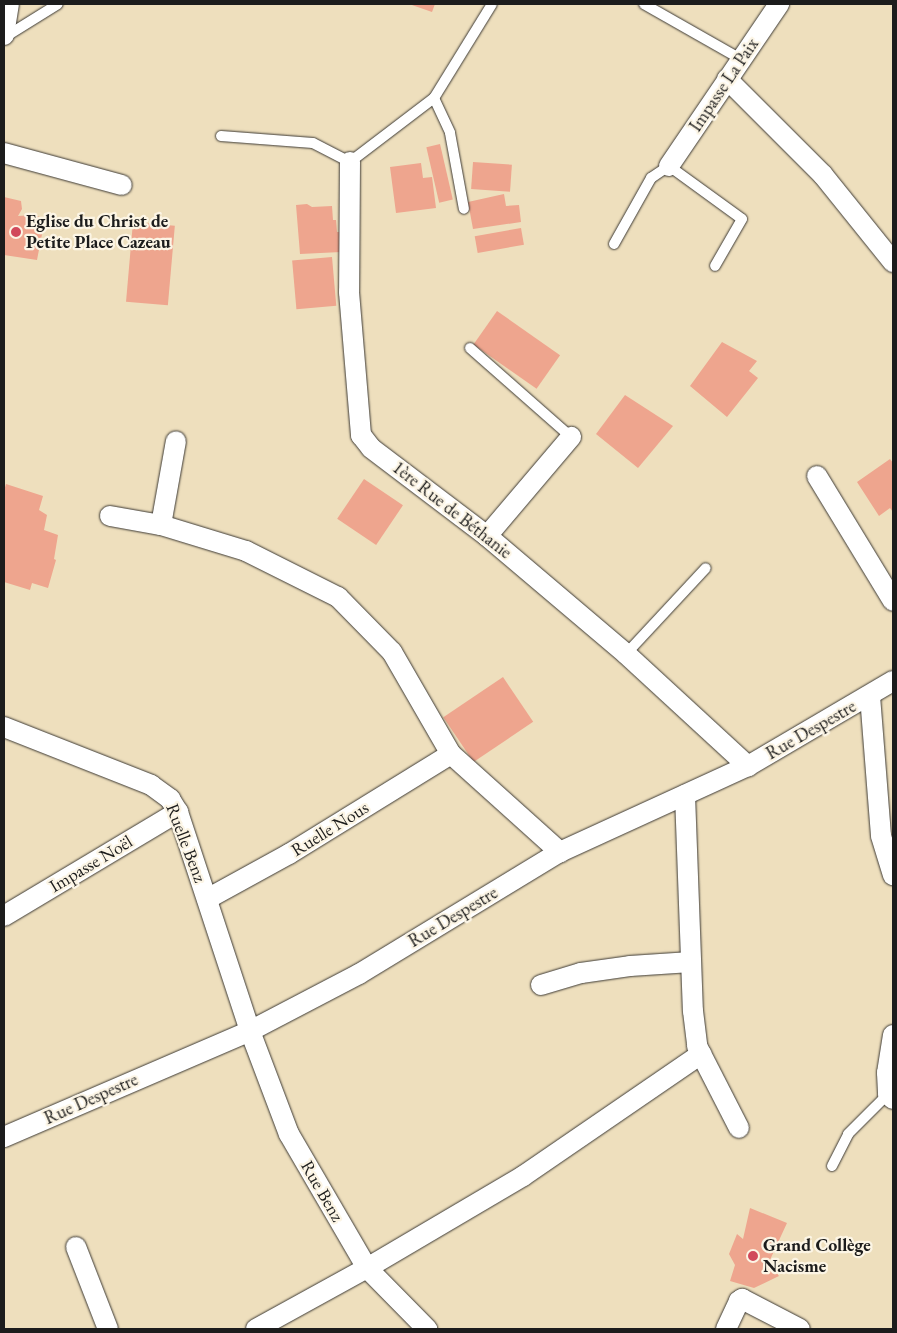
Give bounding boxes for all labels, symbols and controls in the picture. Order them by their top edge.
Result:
street label: Impasse La Paix [685,34,763,136]
place label: Eglise du Christ de Petite Place Cazeau [26,211,171,253]
marker: Eglise du Christ de Petite Place Cazeau [10,226,22,238]
street label: 1ère Rue de Béthanie [388,457,516,563]
street label: Rue Despestre [762,696,860,764]
street label: Ruelle Nous [287,797,373,861]
street label: Ruelle Benz [161,801,211,885]
street label: Impasse Noël [46,831,136,897]
street label: Rue Despestre [404,882,502,952]
street label: Rue Despestre [41,1069,141,1129]
street label: Rue Benz [296,1157,348,1225]
place label: Grand Collège Nacisme [763,1235,871,1278]
marker: Grand Collège Nacisme [747,1250,759,1262]

